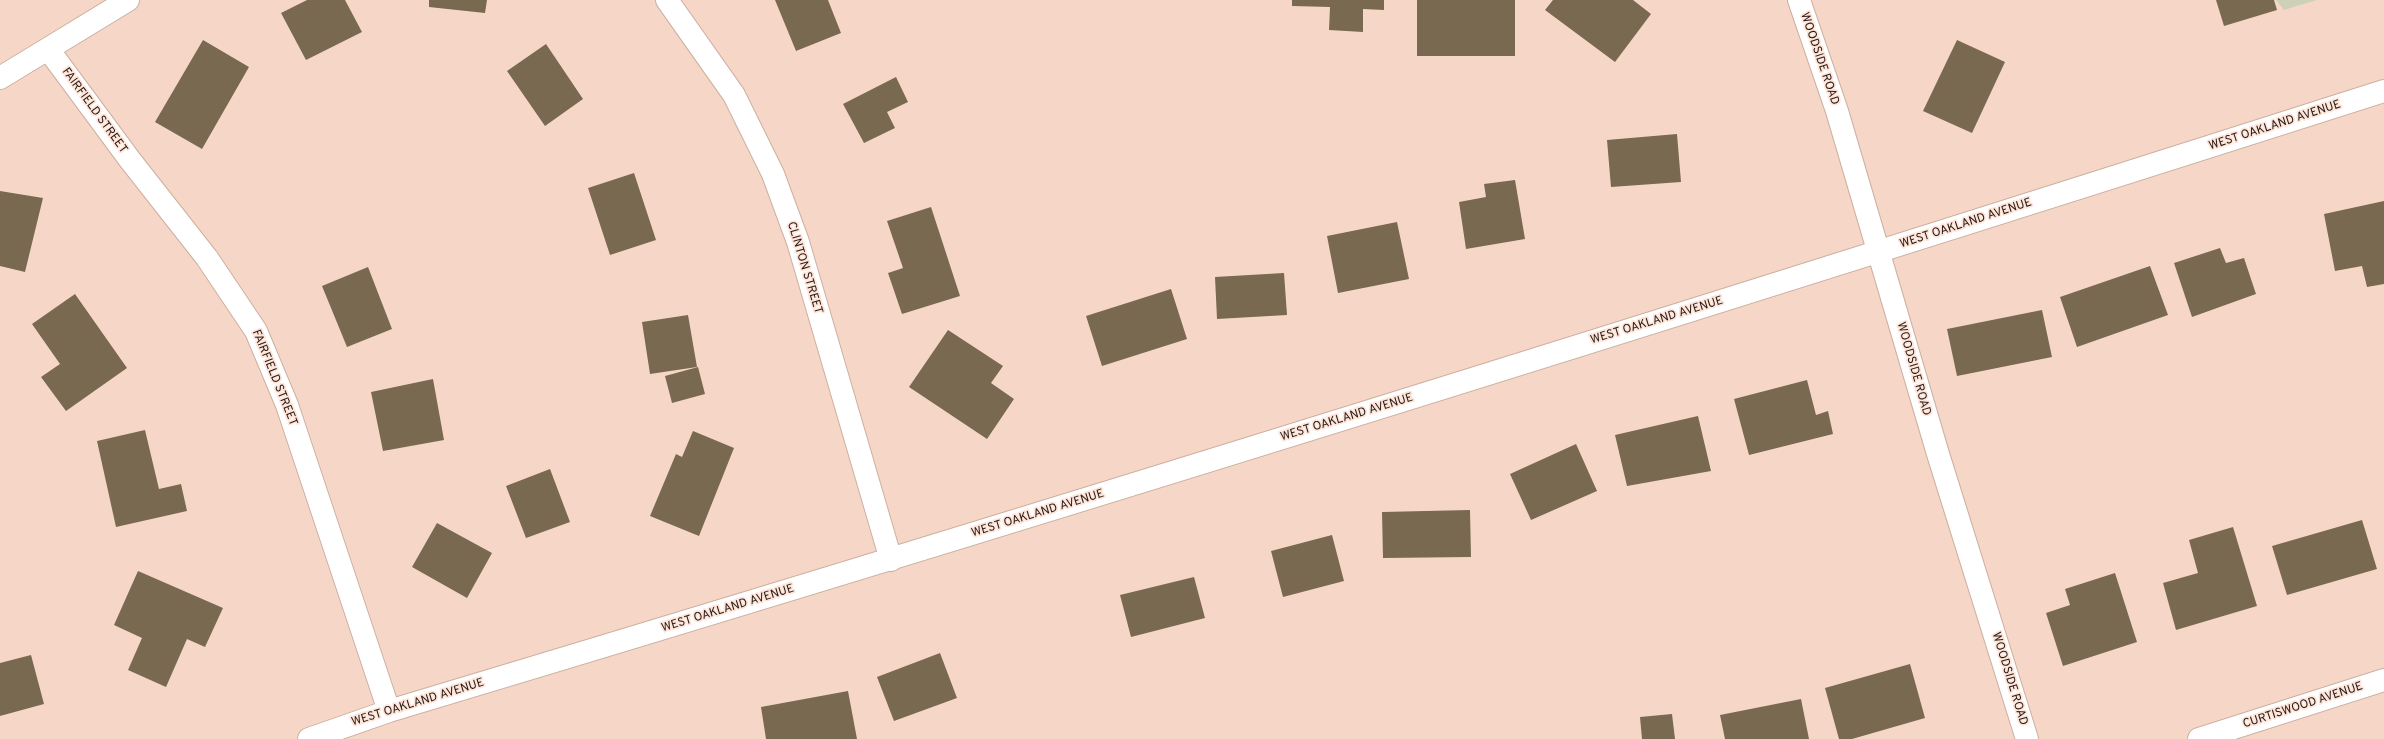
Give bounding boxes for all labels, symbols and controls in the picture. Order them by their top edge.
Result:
street label: WOODSIDE ROAD [1796,11,1842,107]
street label: FAIRFIELD STREET [58,65,130,157]
street label: WEST OAKLAND AVENUE [2207,98,2343,154]
street label: WEST OAKLAND AVENUE [1898,196,2034,252]
street label: CLINTON STREET [783,220,825,316]
street label: WEST OAKLAND AVENUE [1589,294,1725,348]
street label: WOODSIDE ROAD [1893,321,1933,417]
street label: FAIRFIELD STREET [248,328,300,428]
street label: WEST OAKLAND AVENUE [1279,391,1415,445]
street label: WEST OAKLAND AVENUE [970,487,1106,541]
street label: WEST OAKLAND AVENUE [660,582,796,636]
street label: WOODSIDE ROAD [1988,631,2030,727]
street label: WEST OAKLAND AVENUE [350,676,486,730]
street label: CURTISWOOD AVENUE [2241,680,2365,732]

